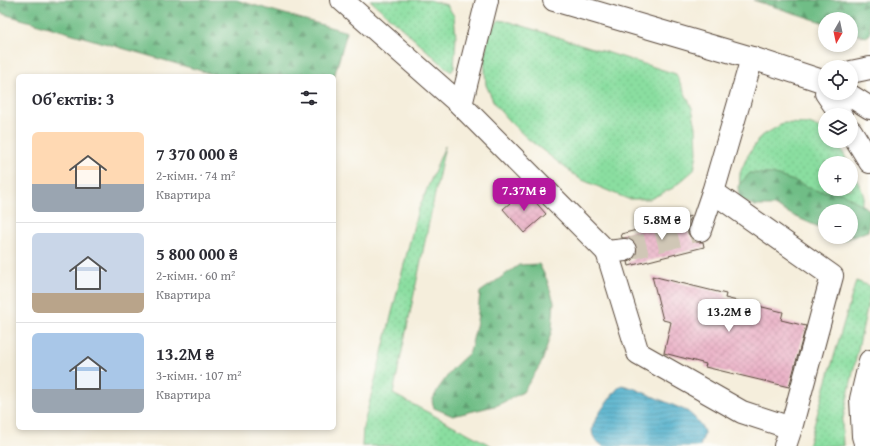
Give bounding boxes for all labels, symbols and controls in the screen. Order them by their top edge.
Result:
north arrow [818,12,858,52]
map controls [818,12,858,244]
button: locate [818,60,858,100]
text: Об’єктів: 3 [32,86,115,111]
icon: filters [298,87,320,109]
button: layers [818,108,858,148]
text: 7 370 000 ₴ [156,141,238,166]
icon: home [64,148,112,196]
button: + [818,156,858,196]
text: 2-кімн. · 74 m² [156,166,235,185]
pin: 7.37M ₴ [487,178,561,212]
text: 7.37M ₴ [502,181,546,200]
text: Квартира [156,185,211,204]
button: − [818,204,858,244]
pin: 5.8M ₴ [629,207,695,241]
text: 5.8M ₴ [643,210,681,229]
text: 5 800 000 ₴ [156,241,238,266]
icon: home [64,249,112,297]
text: 2-кімн. · 60 m² [156,266,235,285]
text: Квартира [156,285,211,304]
pin: 13.2M ₴ [692,299,766,333]
text: 13.2M ₴ [707,302,751,321]
text: 13.2M ₴ [156,341,214,366]
icon: home [64,349,112,397]
text: 3-кімн. · 107 m² [156,366,242,385]
text: Квартира [156,385,211,404]

